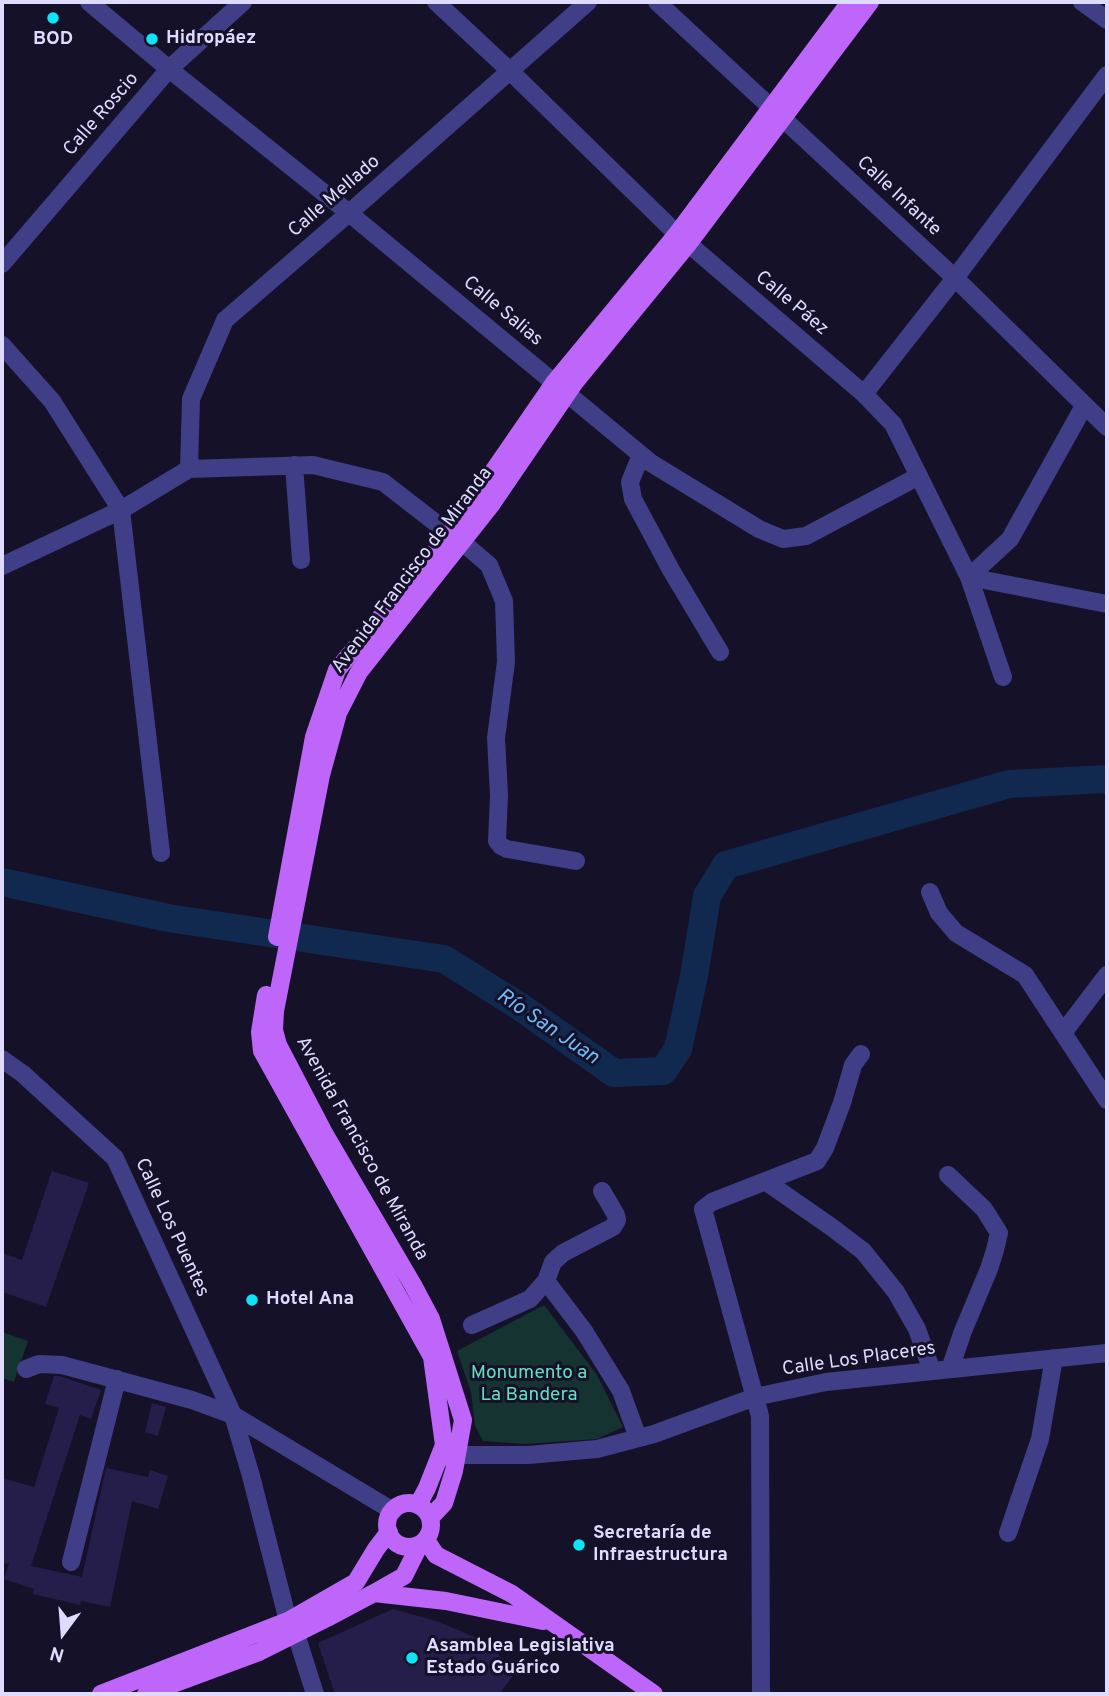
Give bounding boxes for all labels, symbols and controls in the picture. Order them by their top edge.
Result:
marker: BOD [45,10,61,26]
place label: Hidropáez [166,28,256,50]
place label: BOD [33,29,73,51]
marker: Hidropáez [144,31,160,47]
street label: Calle Roscio [60,69,144,161]
street label: Calle Mellado [285,151,385,243]
street label: Calle Infante [851,152,945,242]
street label: Calle Páez [750,267,832,341]
street label: Calle Salias [458,272,546,352]
street label: Avenida Francisco de Miranda [328,463,498,679]
water label: Río San Juan [491,984,603,1072]
street label: Avenida Francisco de Miranda [290,1033,432,1265]
street label: Calle Los Puentes [129,1155,213,1301]
place label: Hotel Ana [266,1289,354,1311]
marker: Hotel Ana [244,1292,260,1308]
street label: Calle Los Placeres [781,1338,937,1382]
park label: Monumento a La Bandera [471,1363,587,1407]
place label: Secretaría de Infraestructura [593,1523,728,1567]
marker: Secretaría de Infraestructura [571,1537,587,1553]
north arrow [28,1598,98,1668]
place label: Asamblea Legislativa Estado Guárico [426,1636,615,1680]
text: N [47,1640,67,1667]
marker: Asamblea Legislativa Estado Guárico [404,1650,420,1666]

